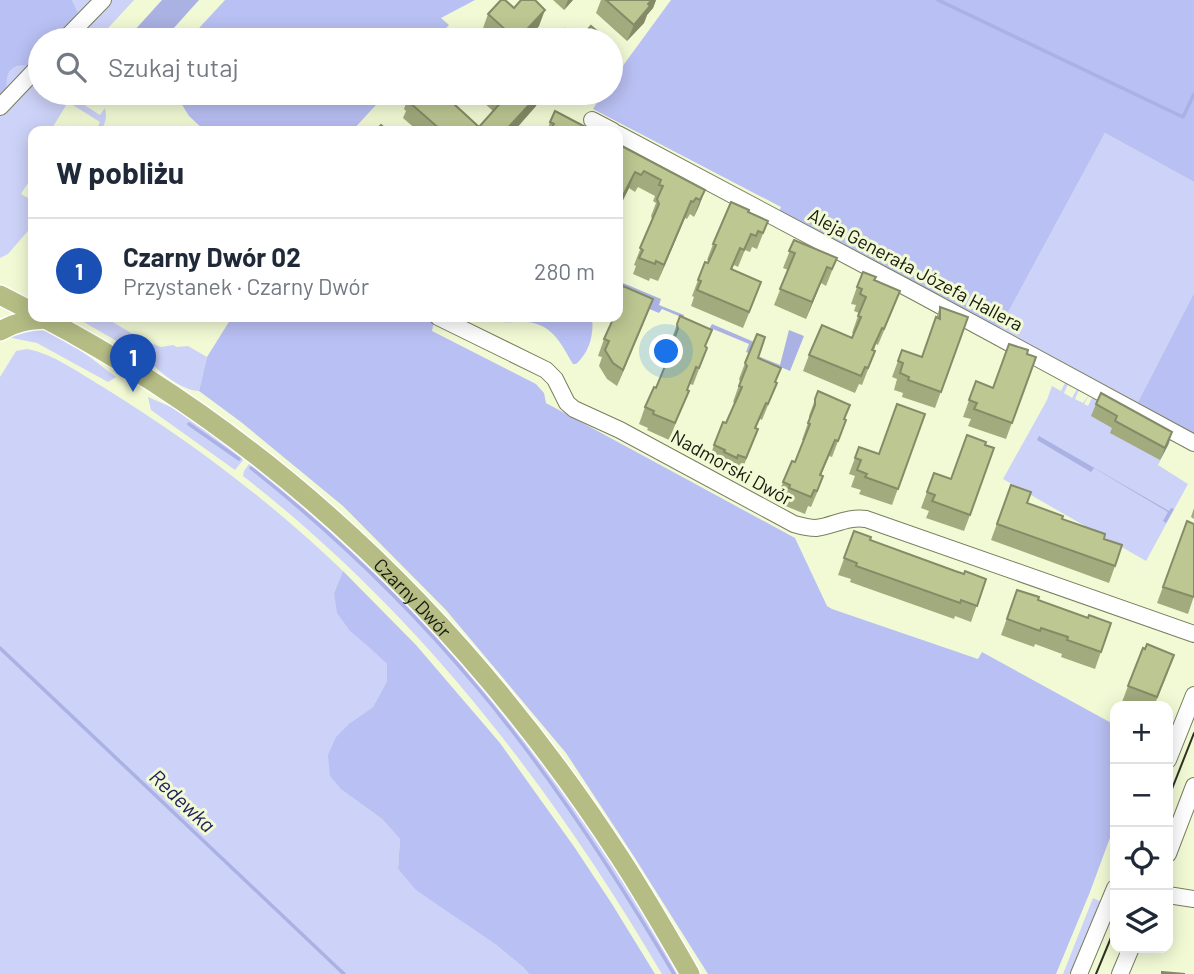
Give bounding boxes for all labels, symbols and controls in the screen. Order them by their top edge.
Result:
search box [28,28,623,105]
icon: search [52,48,90,86]
text: Szukaj tutaj [108,51,239,82]
text: W pobliżu [56,154,184,190]
street label: Aleja Generała Józefa Hallera [805,203,1027,335]
text: Czarny Dwór 02 [123,241,301,272]
text: 1 [75,257,83,285]
text: 280 m [534,257,595,285]
text: Przystanek · Czarny Dwór [123,272,369,300]
pin: 1 [110,334,156,392]
your location [649,334,683,368]
street label: Nadmorski Dwór [667,424,797,510]
street label: Czarny Dwór [370,553,457,641]
map controls [1110,701,1173,953]
button: + [1110,701,1173,764]
water label: Redewka [145,763,221,837]
button: − [1110,764,1173,827]
button: locate [1110,827,1173,890]
button: layers [1110,890,1173,953]

